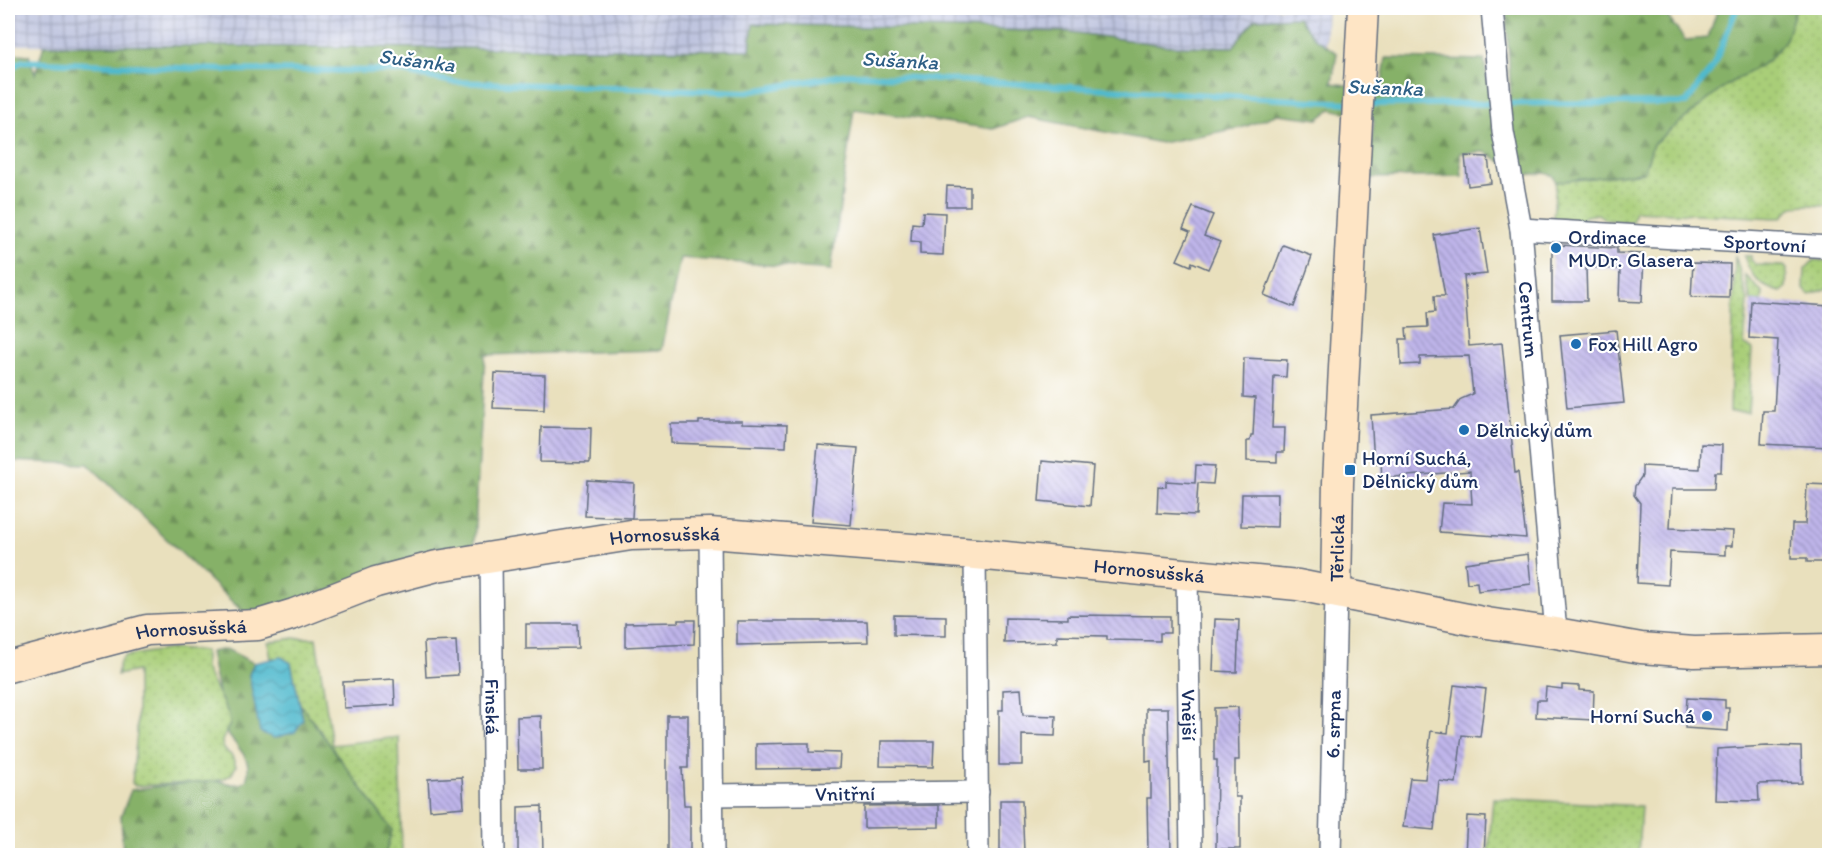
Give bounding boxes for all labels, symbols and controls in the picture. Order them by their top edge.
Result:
water label: Sušanka [377,43,457,77]
water label: Sušanka [861,46,939,74]
water label: Sušanka [1346,73,1424,101]
place label: Ordinace MUDr. Glasera [1568,225,1694,272]
street label: Sportovní [1723,229,1806,258]
marker: Ordinace MUDr. Glasera [1549,241,1563,255]
street label: Centrum [1514,280,1544,359]
place label: Fox Hill Agro [1588,332,1698,356]
marker: Fox Hill Agro [1569,337,1583,351]
place label: Dělnický dům [1476,418,1593,442]
marker: Dělnický dům [1457,423,1471,437]
place label: Horní Suchá, Dělnický dům [1362,446,1479,493]
marker: Horní Suchá, Dělnický dům [1343,463,1357,477]
street label: Těrlická [1324,513,1349,582]
street label: Hornosušská [608,521,722,550]
street label: Hornosušská [1093,553,1206,588]
street label: Hornosušská [133,613,248,645]
street label: Finská [480,679,505,736]
street label: Vnější [1177,689,1201,741]
street label: 6. srpna [1320,689,1346,759]
place label: Horní Suchá [1590,704,1696,728]
marker: Horní Suchá [1700,709,1714,723]
street label: Vnitřní [815,781,875,806]

